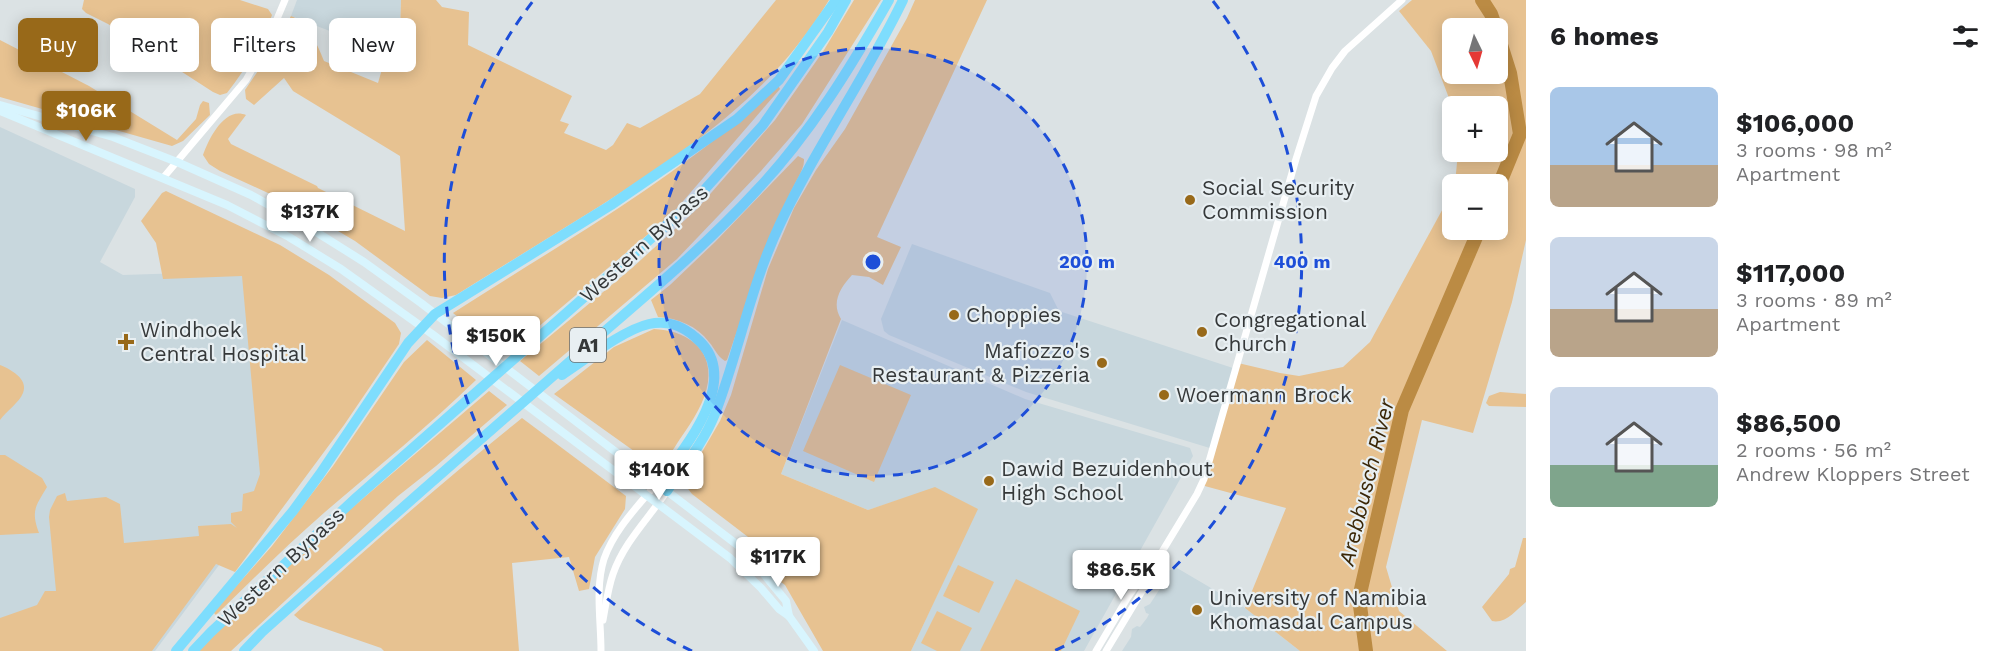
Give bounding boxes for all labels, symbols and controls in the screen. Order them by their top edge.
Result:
chip: Buy [18,18,98,72]
chip: Rent [110,18,199,72]
chip: Filters [211,18,317,72]
chip: New [329,18,416,72]
north arrow [1442,18,1508,84]
map controls [1442,18,1508,240]
icon: filters [1949,20,1982,53]
text: 6 homes [1550,21,1659,51]
pin: $106K [44,91,128,142]
button: + [1442,96,1508,162]
text: $106K [56,98,116,122]
text: $106,000 [1736,108,1854,138]
icon: home [1598,111,1670,183]
text: 3 rooms · 98 m² [1736,138,1892,162]
text: Apartment [1736,162,1840,186]
button: − [1442,174,1508,240]
place label: Social Security Commission [1202,175,1354,224]
street label: Western Bypass [574,179,713,308]
pin: $137K [268,192,352,243]
marker: Social Security Commission [1183,193,1197,207]
text: $137K [281,199,339,223]
text: 200 m [1059,251,1115,272]
text: 400 m [1274,251,1330,272]
centre of rings [863,252,883,272]
text: $117,000 [1736,258,1845,288]
icon: home [1598,261,1670,333]
text: 3 rooms · 89 m² [1736,288,1892,312]
place label: Choppies [966,302,1061,327]
place label: Congregational Church [1214,307,1367,356]
marker: Choppies [947,308,961,322]
text: Apartment [1736,312,1840,336]
pin: $150K [454,316,538,367]
place label: Windhoek Central Hospital [140,317,307,366]
text: $150K [466,323,526,347]
marker: Congregational Church [1195,325,1209,339]
road number: A1 [570,328,606,362]
marker: Windhoek Central Hospital [117,333,135,351]
place label: Mafiozzo's Restaurant & Pizzeria [872,338,1090,387]
marker: Mafiozzo's Restaurant & Pizzeria [1095,356,1109,370]
place label: Woermann Brock [1176,382,1352,407]
marker: Woermann Brock [1157,388,1171,402]
water label: Arebbusch River [1333,395,1400,569]
text: $86,500 [1736,408,1841,438]
icon: home [1598,411,1670,483]
text: 2 rooms · 56 m² [1736,438,1891,462]
pin: $140K [617,450,701,501]
place label: Dawid Bezuidenhout High School [1001,456,1213,505]
text: $140K [628,457,690,481]
text: Andrew Kloppers Street [1736,462,1970,486]
marker: Dawid Bezuidenhout High School [982,474,996,488]
street label: Western Bypass [212,502,349,632]
pin: $117K [736,537,820,588]
text: $117K [750,544,806,568]
pin: $86.5K [1072,550,1170,601]
text: $86.5K [1087,557,1156,581]
place label: University of Namibia Khomasdal Campus [1209,585,1427,634]
marker: University of Namibia Khomasdal Campus [1190,603,1204,617]

